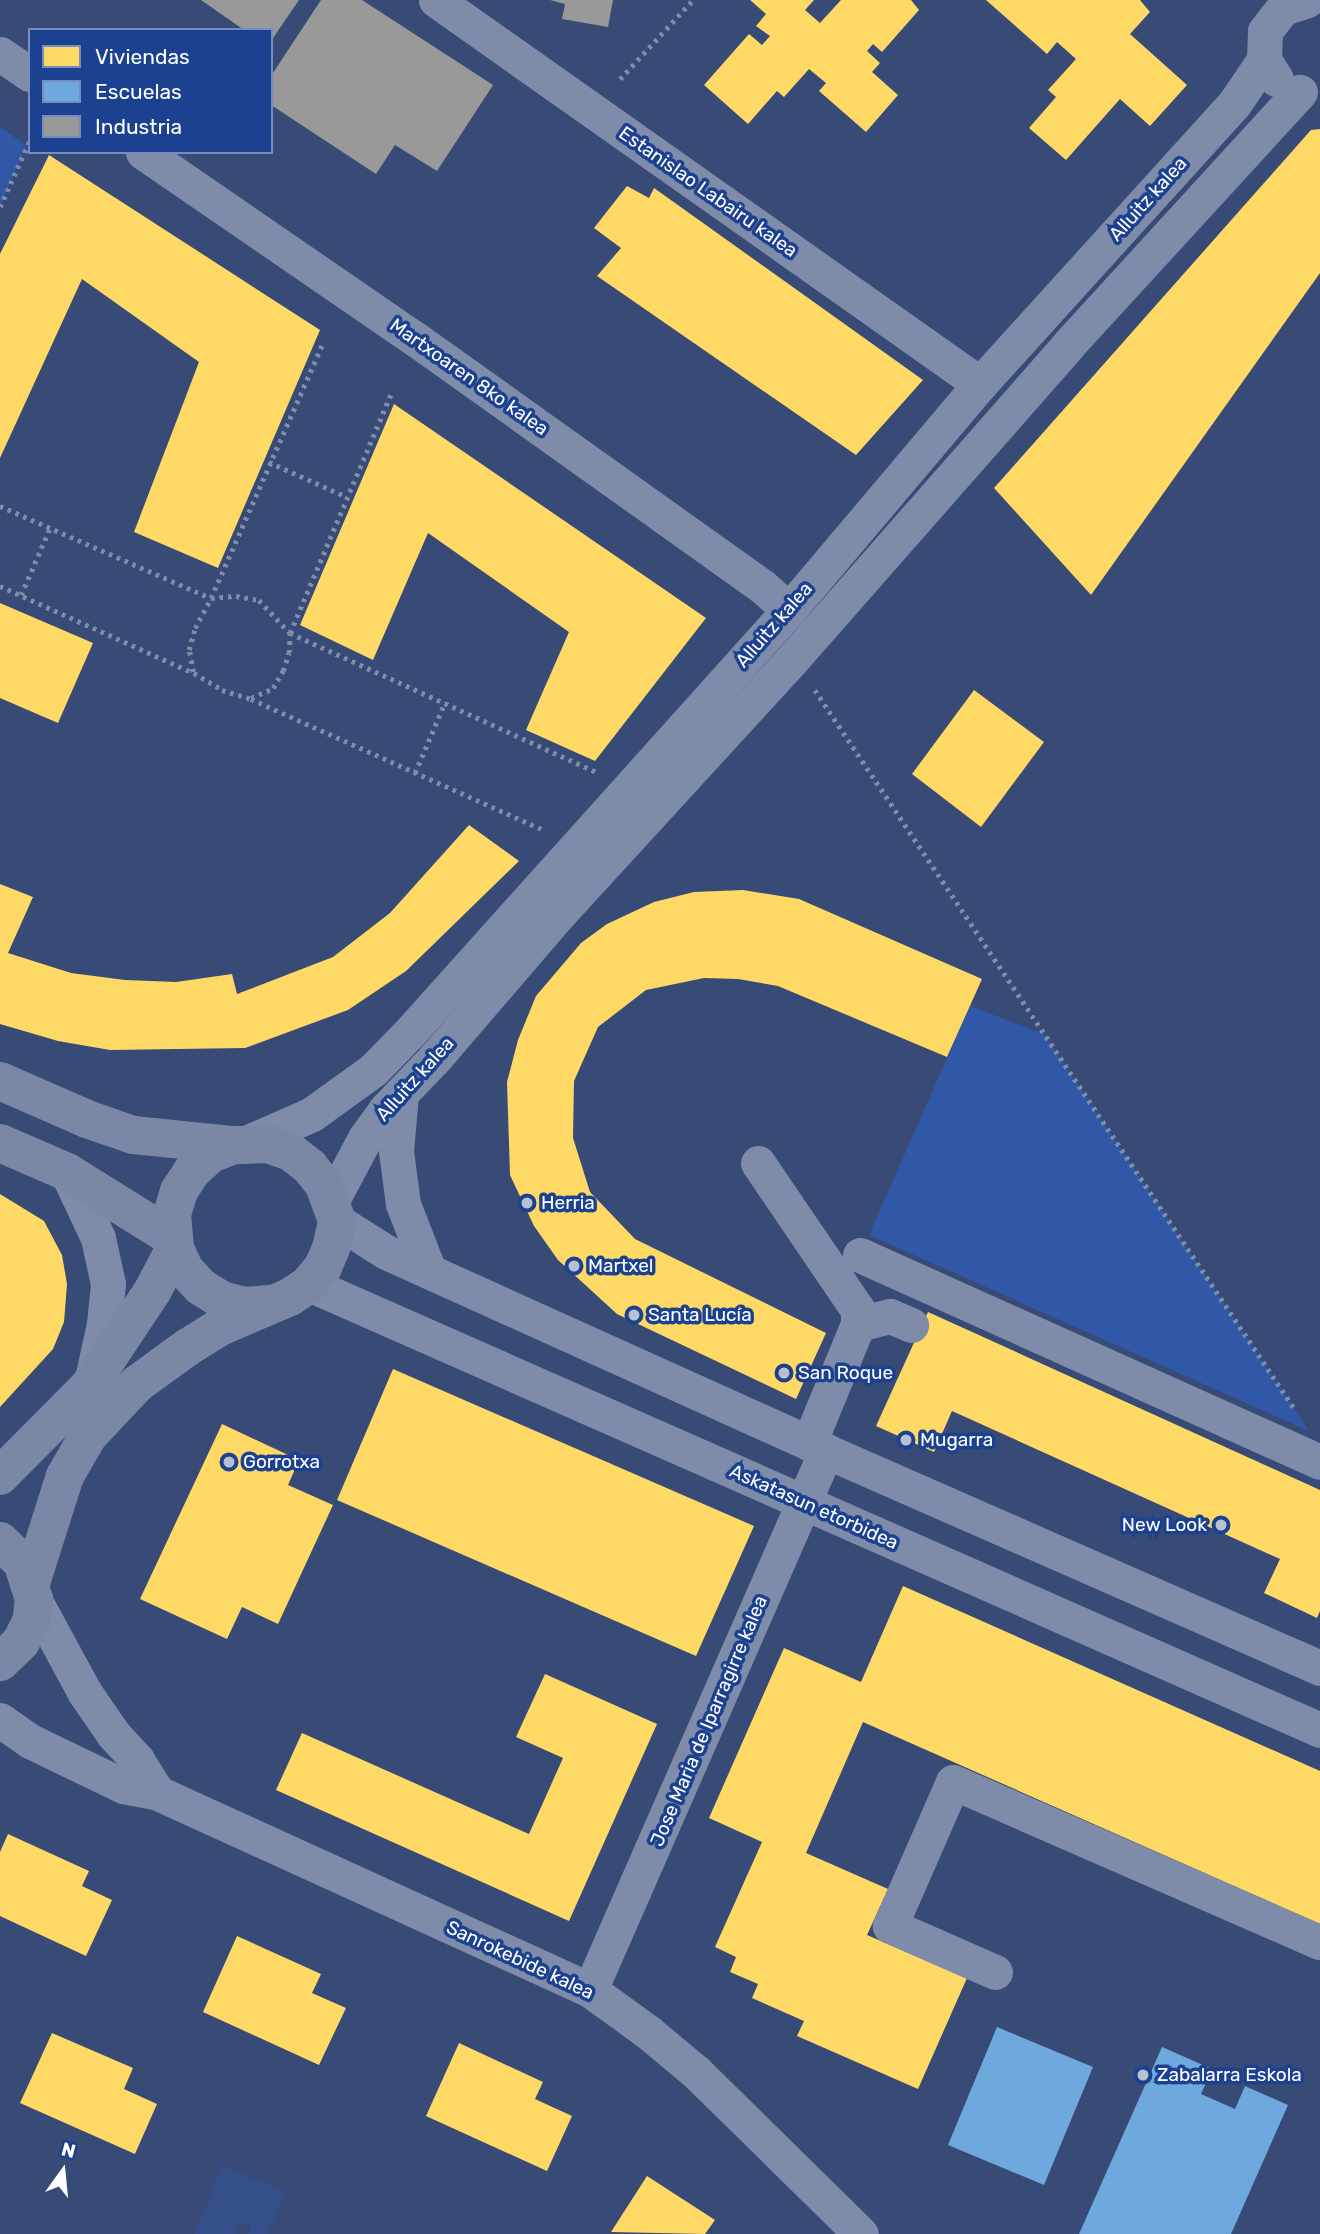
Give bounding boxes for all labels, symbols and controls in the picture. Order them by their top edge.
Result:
legend [28,28,273,154]
text: Viviendas [95,44,190,69]
text: Escuelas [95,79,182,104]
text: Industria [95,114,182,139]
street label: Estanislao Labairu kalea [615,122,801,262]
street label: Alluitz kalea [1104,152,1192,246]
street label: Martxoaren 8ko kalea [385,314,553,440]
street label: Alluitz kalea [731,578,817,672]
street label: Alluitz kalea [371,1032,459,1126]
place label: Herria [541,1192,595,1214]
marker: Herria [519,1195,535,1211]
place label: Martxel [588,1255,653,1277]
marker: Martxel [566,1258,582,1274]
place label: Santa Lucía [648,1304,752,1326]
marker: Santa Lucía [626,1307,642,1323]
place label: San Roque [798,1362,893,1384]
marker: San Roque [776,1365,792,1381]
place label: Mugarra [920,1429,993,1451]
marker: Mugarra [898,1432,914,1448]
place label: Gorrotxa [243,1451,320,1473]
marker: Gorrotxa [221,1454,237,1470]
street label: Askatasun etorbidea [726,1460,902,1554]
place label: New Look [1121,1514,1207,1536]
marker: New Look [1213,1517,1229,1533]
street label: Jose Maria de Iparragirre kalea [646,1592,772,1850]
street label: Sanrokebide kalea [443,1916,597,2004]
place label: Zabalarra Eskola [1157,2064,1302,2086]
marker: Zabalarra Eskola [1135,2067,1151,2083]
north arrow [28,2136,98,2206]
text: N [59,2137,78,2163]

